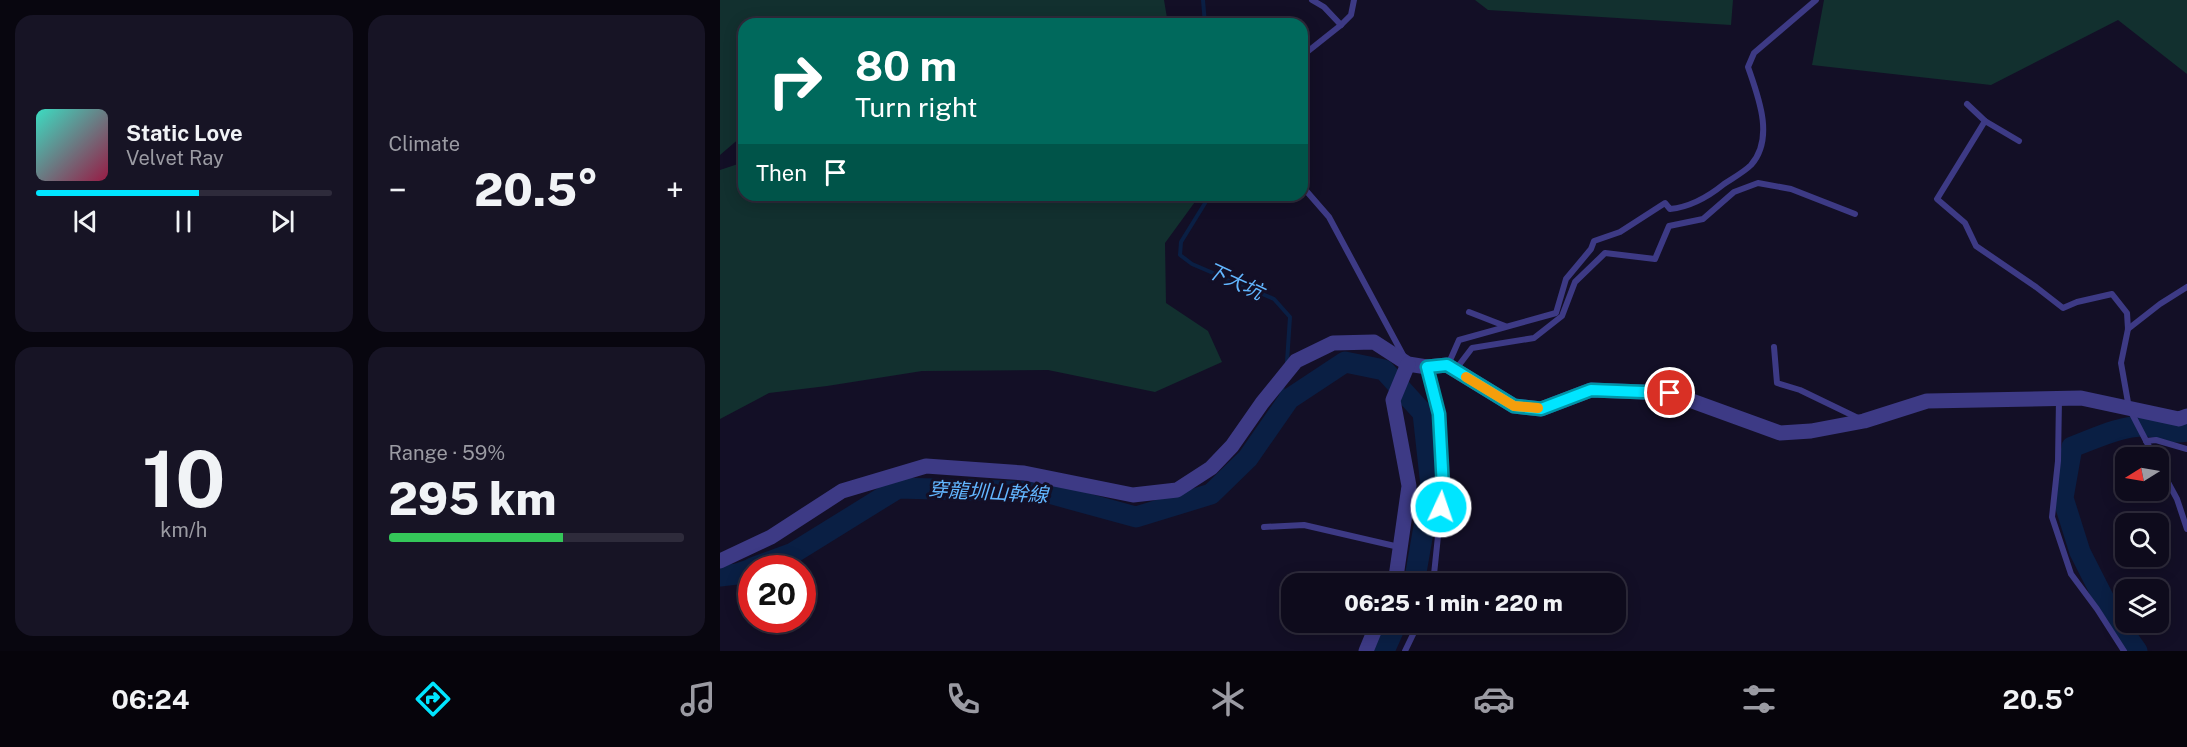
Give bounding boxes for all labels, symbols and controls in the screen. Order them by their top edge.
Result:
text: 80 m [855,41,957,90]
icon: right [756,42,834,120]
text: Turn right [855,91,978,123]
text: Static Love [126,120,243,146]
text: Climate [389,132,460,156]
text: Velvet Ray [126,146,224,170]
icon: arrive [819,156,852,189]
text: Then [756,160,807,186]
text: 20.5° [474,163,599,216]
text: − [389,171,407,209]
text: + [666,171,684,209]
icon: previous [69,205,102,238]
icon: pause [167,205,200,238]
icon: next [266,205,299,238]
water label: 下大坑 [1203,257,1270,306]
pin [1644,367,1695,418]
icon: arrive [1653,376,1686,409]
text: 10 [142,433,226,525]
text: Range · 59% [389,441,505,465]
north arrow [2115,447,2169,501]
map controls [2115,447,2169,633]
text: 295 km [389,472,557,525]
position arrow [1409,475,1473,539]
water label: 穿龍圳山幹線 [927,477,1051,507]
button: search [2115,513,2169,567]
text: km/h [160,518,207,542]
speed limit sign: 20 [738,555,816,633]
button: layers [2115,579,2169,633]
text: 06:25 · 1 min · 220 m [1344,590,1563,616]
icon: directions [412,678,454,720]
icon: music [677,678,719,720]
icon: phone [942,678,984,720]
icon: climate [1207,678,1249,720]
icon: car [1473,678,1515,720]
icon: filters [1738,678,1780,720]
text: 06:24 [112,683,189,715]
text: 20.5° [2003,683,2075,715]

